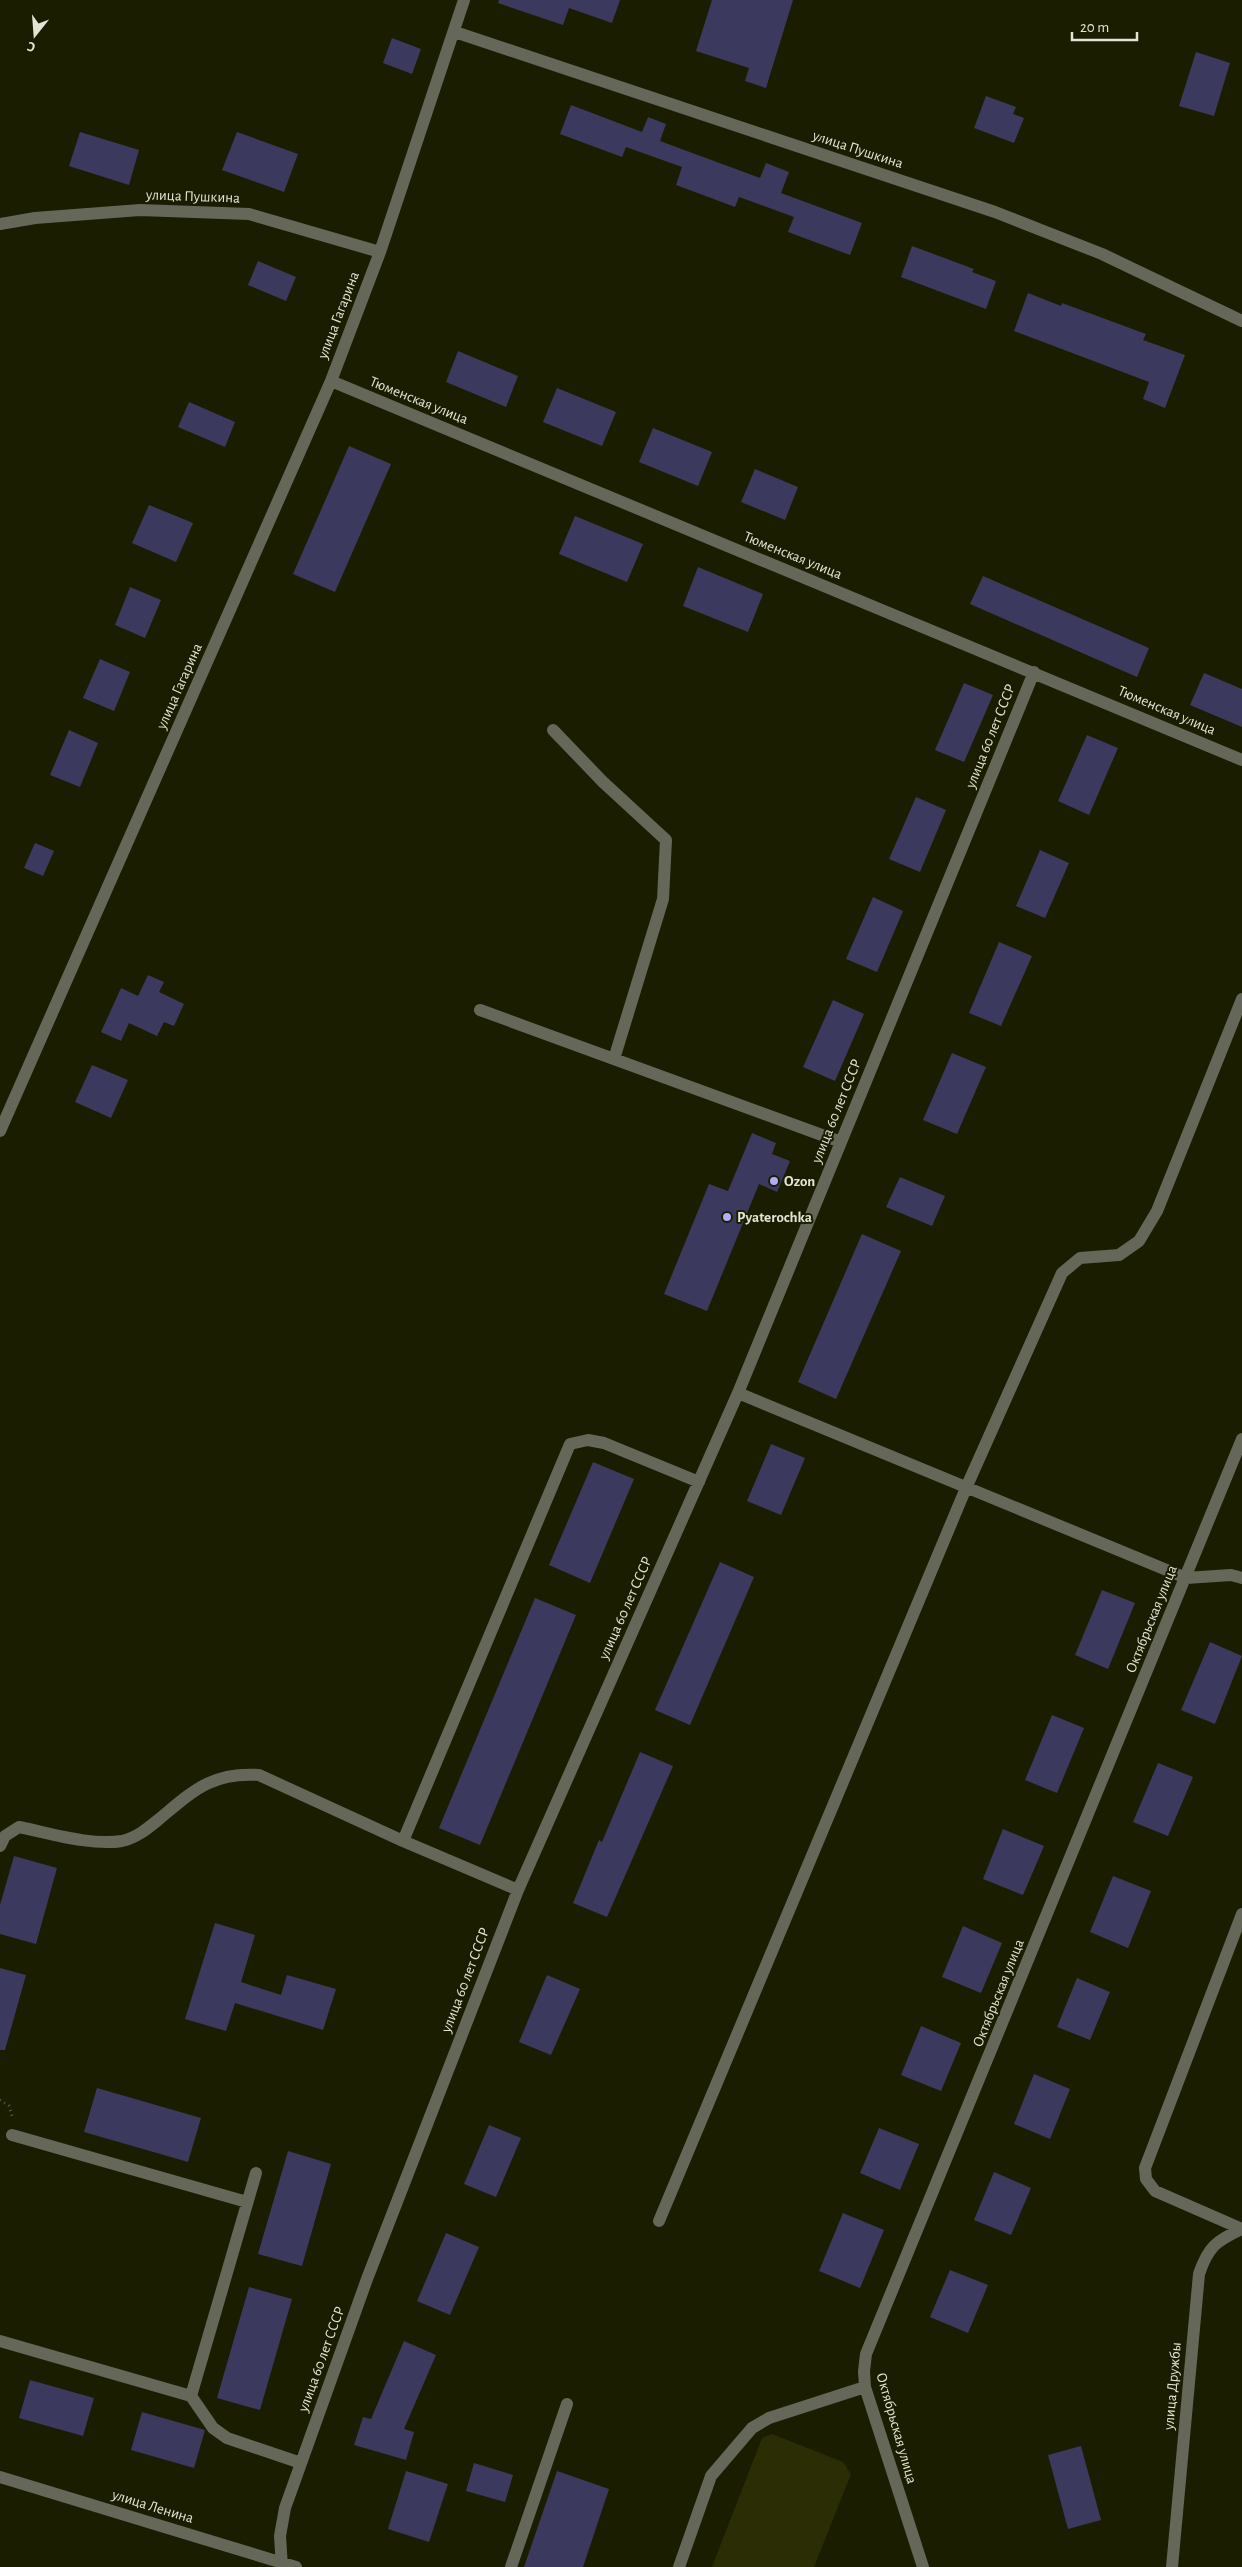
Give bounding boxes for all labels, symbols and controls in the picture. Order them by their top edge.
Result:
north arrow [10,10,60,60]
scale bar [1072,10,1137,42]
text: 20 m [1080,20,1109,35]
text: С [26,39,37,54]
street label: улица Пушкина [810,127,905,171]
street label: улица Пушкина [145,187,240,206]
street label: улица Гагарина [315,269,362,362]
street label: Тюменская улица [368,374,470,427]
street label: Тюменская улица [742,529,844,582]
street label: улица Гагарина [153,641,205,732]
street label: улица 60 лет СССР [962,682,1018,791]
street label: Тюменская улица [1116,683,1218,738]
street label: улица 60 лет СССР [808,1057,864,1166]
place label: Ozon [784,1174,815,1189]
marker: Ozon [768,1175,780,1187]
place label: Pyaterochka [737,1210,812,1225]
marker: Pyaterochka [721,1211,733,1223]
street label: улица 60 лет СССР [596,1555,655,1663]
street label: Октябрьская улица [1123,1563,1180,1675]
street label: улица 60 лет СССР [438,1926,492,2035]
street label: Октябрьская улица [970,1937,1027,2049]
street label: улица 60 лет СССР [295,2305,347,2415]
street label: улица Дружбы [1161,2342,1184,2432]
street label: Октябрьская улица [873,2371,920,2486]
street label: улица Ленина [109,2487,195,2526]

